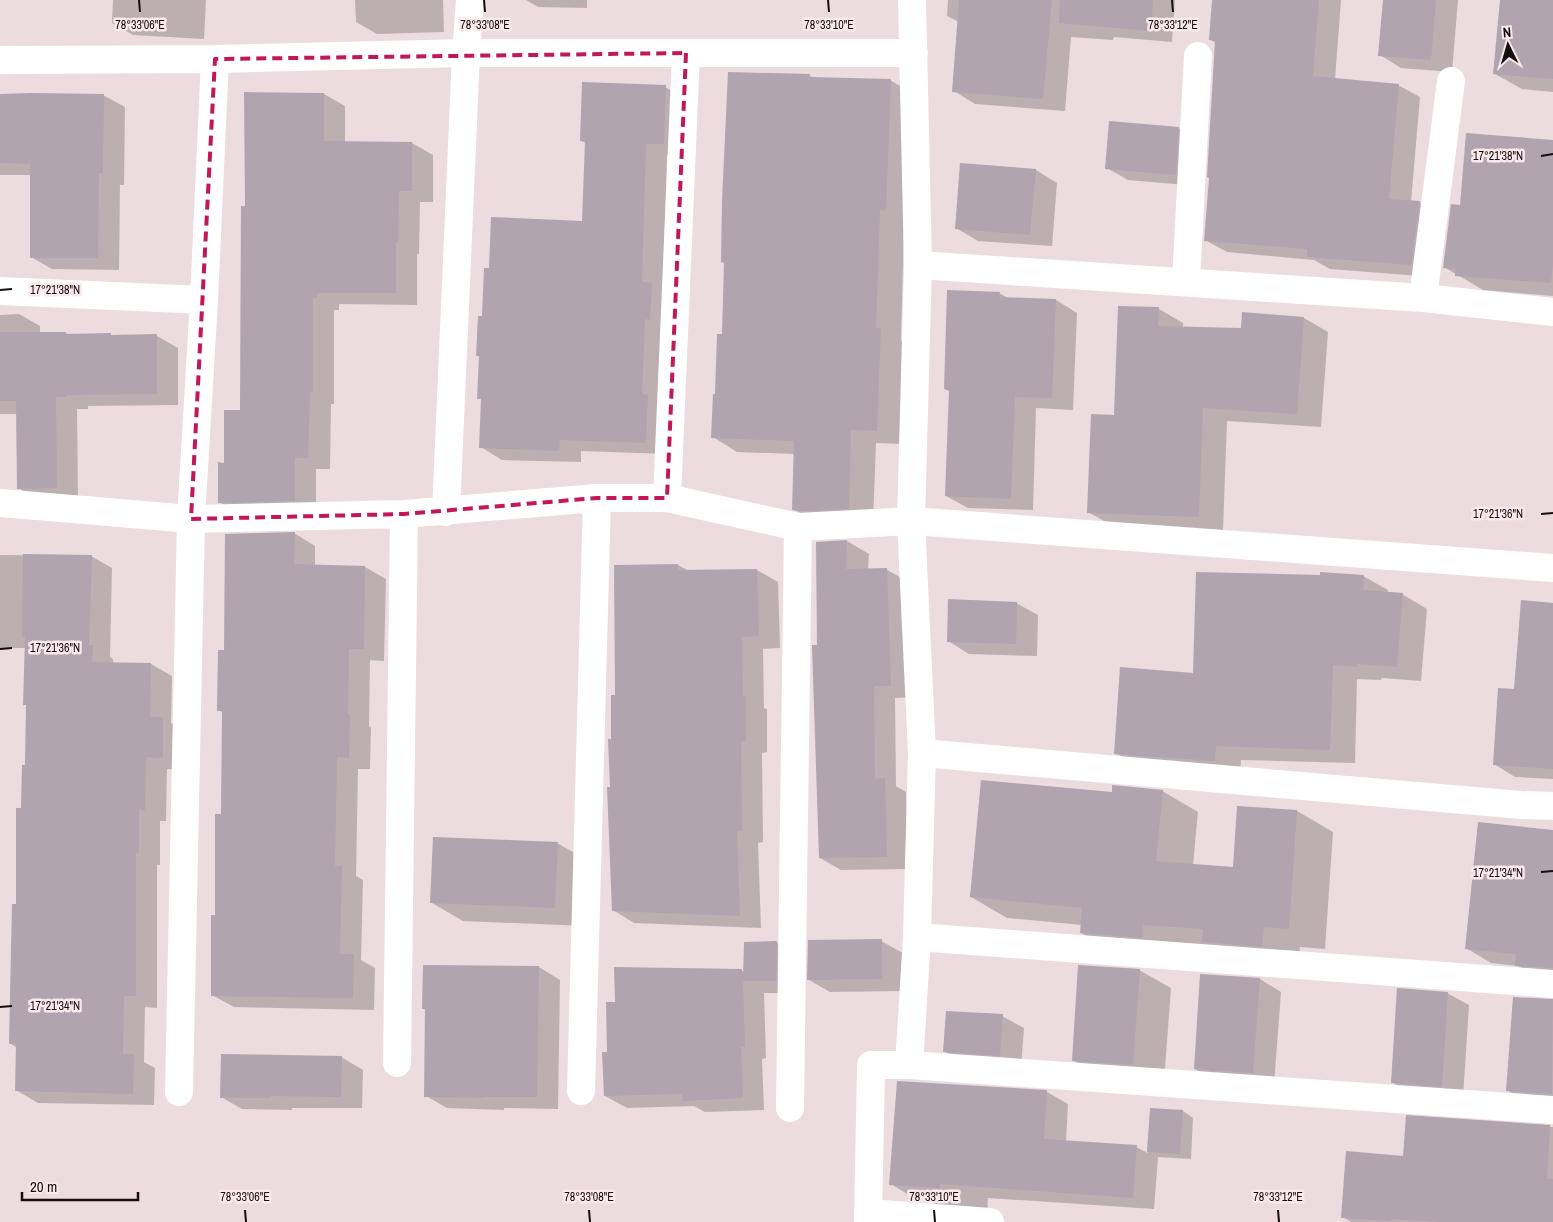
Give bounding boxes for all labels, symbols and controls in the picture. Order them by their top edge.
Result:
text: 78°33'06"E [115,17,165,33]
text: 78°33'08"E [460,17,510,33]
text: 78°33'10"E [804,17,854,33]
text: 78°33'12"E [1148,17,1198,33]
north arrow [1483,20,1533,70]
text: N [1502,23,1512,41]
text: 17°21'38"N [1473,148,1523,164]
text: 17°21'38"N [30,282,80,298]
text: 17°21'36"N [1473,506,1523,522]
text: 17°21'36"N [30,640,80,656]
text: 17°21'34"N [1473,865,1523,881]
text: 17°21'34"N [30,998,80,1014]
scale bar [22,1170,139,1202]
text: 20 m [30,1176,57,1197]
text: 78°33'06"E [220,1189,270,1205]
text: 78°33'08"E [564,1189,614,1205]
text: 78°33'10"E [909,1189,959,1205]
text: 78°33'12"E [1253,1189,1303,1205]

